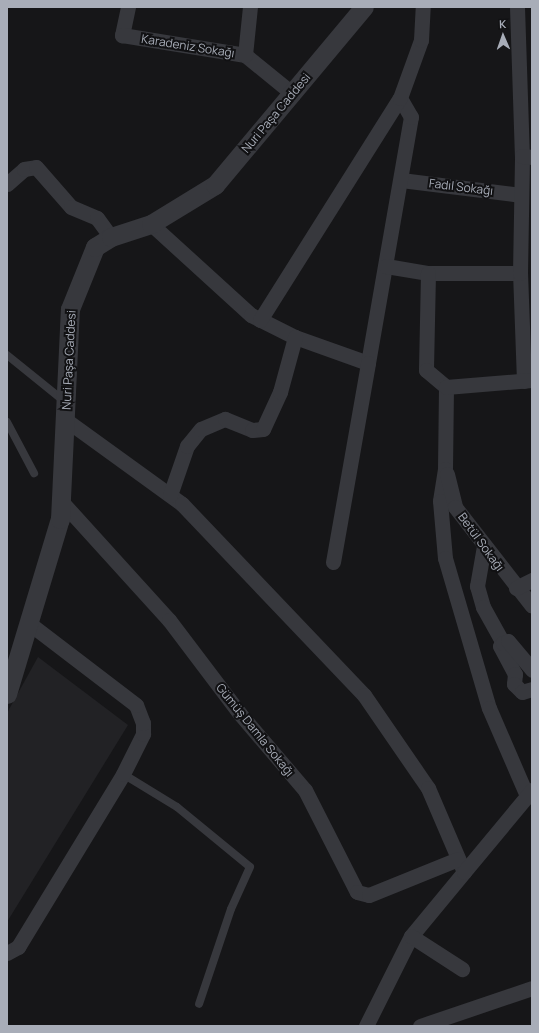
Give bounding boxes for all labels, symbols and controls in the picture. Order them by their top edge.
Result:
north arrow [483,16,523,56]
text: K [499,16,506,31]
street label: Karadeniz Sokağı [140,32,236,60]
street label: Nuri Paşa Caddesi [239,70,313,156]
street label: Fadıl Sokağı [428,176,494,198]
street label: Nuri Paşa Caddesi [59,310,79,410]
street label: Betül Sokağı [455,510,507,574]
street label: Gümüş Damla Sokağı [213,681,297,779]

